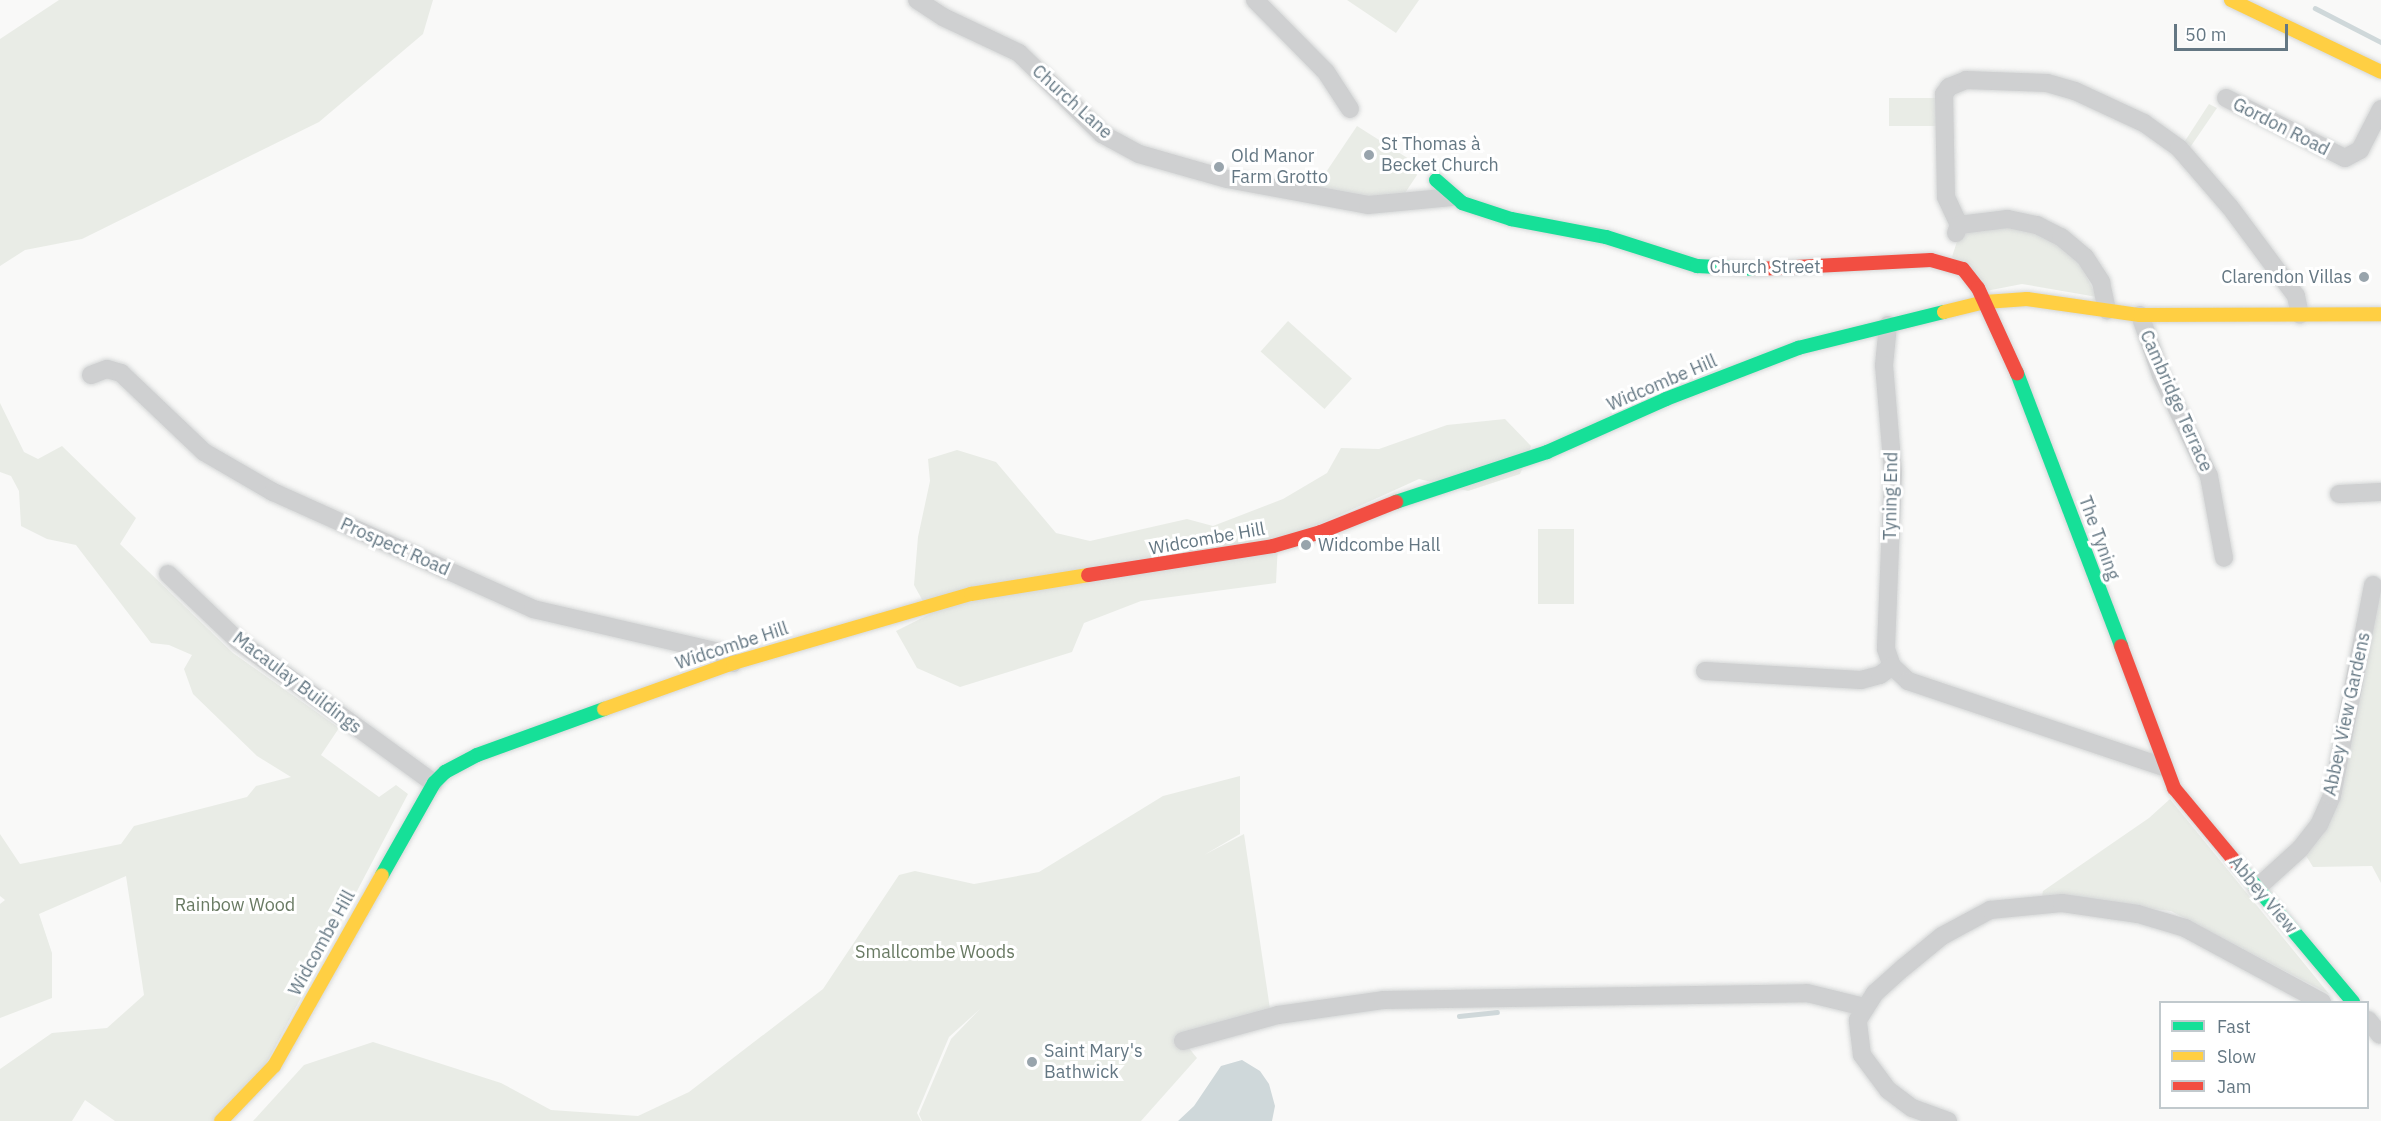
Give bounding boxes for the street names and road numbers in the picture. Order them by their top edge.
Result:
street label: Church Lane [1027,60,1117,144]
street label: Gordon Road [2229,93,2333,161]
street label: Church Street [1709,256,1821,278]
street label: Cambridge Terrace [2135,327,2217,475]
street label: Widcombe Hill [1604,350,1720,416]
street label: Tyning End [1879,452,1903,540]
street label: The Tyning [2074,493,2124,583]
street label: Prospect Road [337,513,453,581]
street label: Widcombe Hill [1147,518,1267,560]
street label: Widcombe Hill [673,618,791,674]
street label: Macaulay Buildings [228,628,366,738]
street label: Abbey View Gardens [2319,630,2375,798]
street label: Abbey View [2224,852,2302,938]
street label: Widcombe Hill [284,887,360,999]

